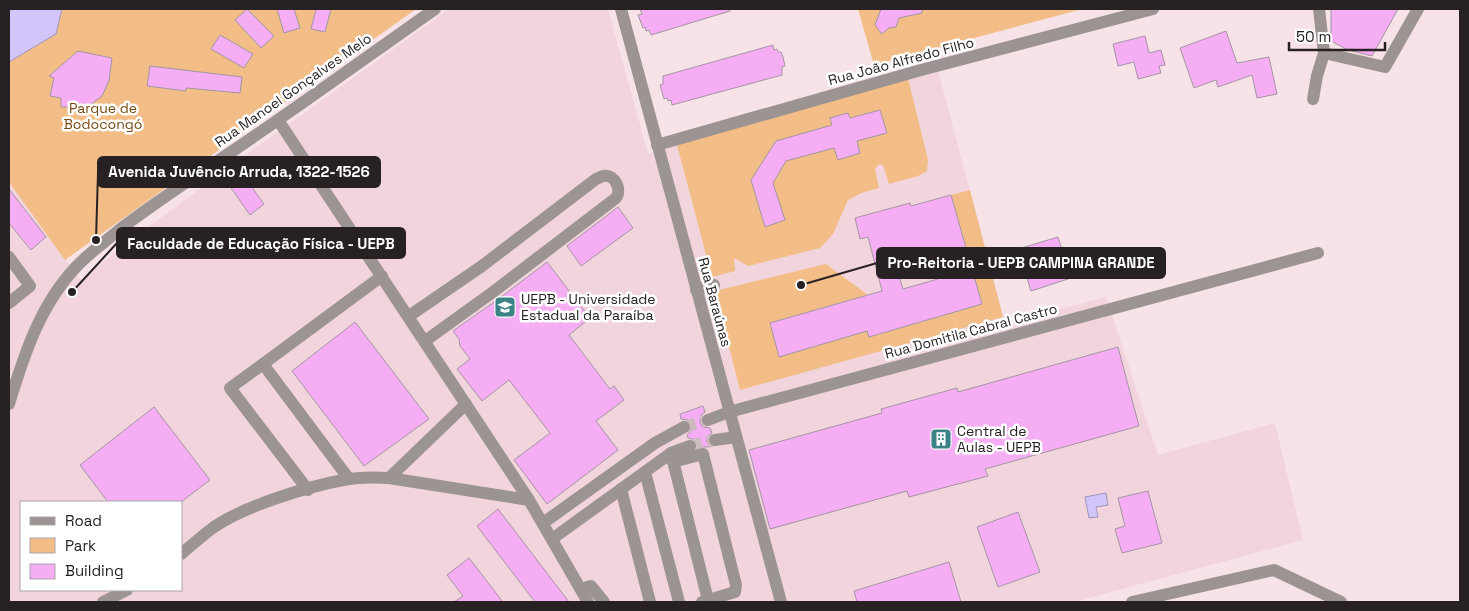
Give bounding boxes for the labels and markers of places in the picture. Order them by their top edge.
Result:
callout: Avenida Juvêncio Arruda, 1322-1526 [98,157,380,187]
callout: Faculdade de Educação Física - UEPB [117,228,405,258]
callout: Pro-Reitoria - UEPB CAMPINA GRANDE [877,248,1165,278]
place label: UEPB - Universidade Estadual da Paraíba [521,290,656,324]
school or university icon: UEPB - Universidade Estadual da Paraíba [493,295,517,319]
place label: Central de Aulas - UEPB [957,422,1041,456]
building icon: Central de Aulas - UEPB [929,427,953,451]

